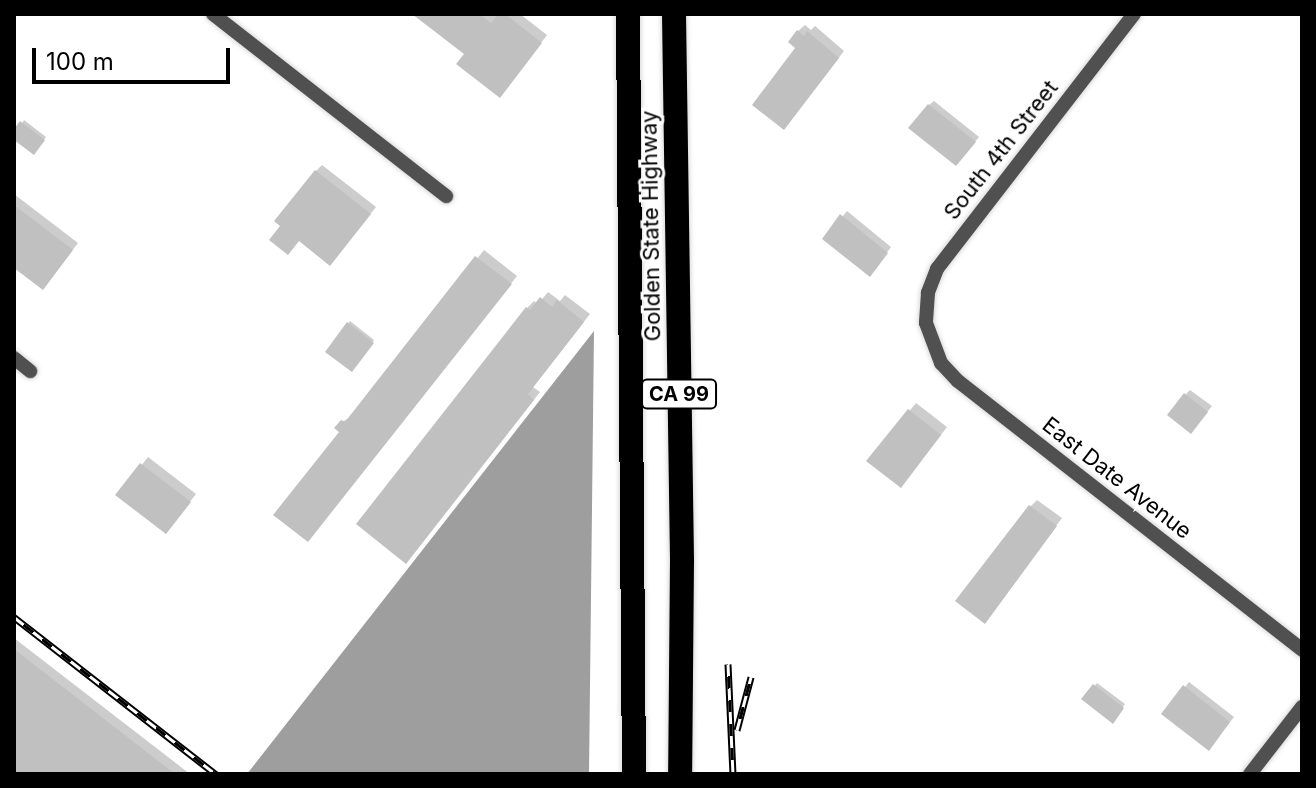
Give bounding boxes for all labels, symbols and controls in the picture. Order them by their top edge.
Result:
scale bar [36,32,234,82]
text: 100 m [46,47,114,76]
street label: South 4th Street [938,75,1064,225]
street label: Golden State Highway [636,110,666,342]
road number: CA 99 [641,378,717,410]
street label: East Date Avenue [1037,412,1197,544]

